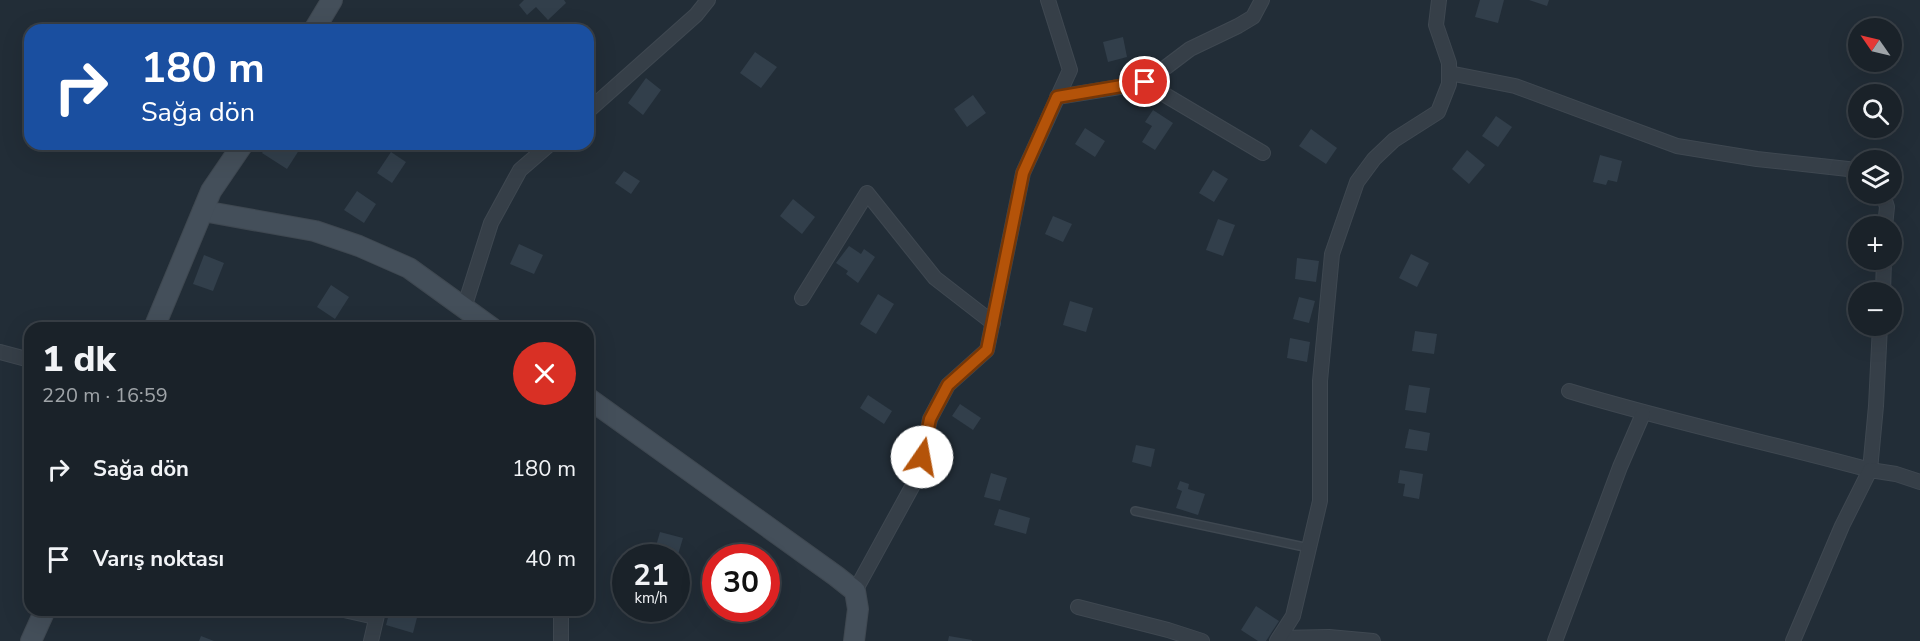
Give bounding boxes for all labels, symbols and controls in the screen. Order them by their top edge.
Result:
north arrow [1848,18,1902,72]
map controls [1848,18,1902,336]
text: 180 m [141,40,265,97]
icon: right [42,48,120,126]
pin [1119,56,1170,107]
icon: arrive [1128,65,1161,98]
button: search [1848,84,1902,138]
text: Sağa dön [141,94,255,131]
button: layers [1848,150,1902,204]
button: + [1848,216,1902,270]
button: − [1848,282,1902,336]
text: 1 dk [42,335,116,384]
button: close [513,342,576,405]
text: 220 m · 16:59 [42,382,168,409]
position arrow [890,425,954,489]
icon: right [42,453,75,486]
text: Sağa dön [93,454,189,484]
text: 180 m [512,454,576,484]
icon: arrive [42,543,75,576]
text: Varış noktası [93,544,224,574]
text: 40 m [525,544,576,574]
speed limit sign: 30 [702,544,780,622]
text: 21 [633,555,669,596]
text: km/h [634,588,668,608]

